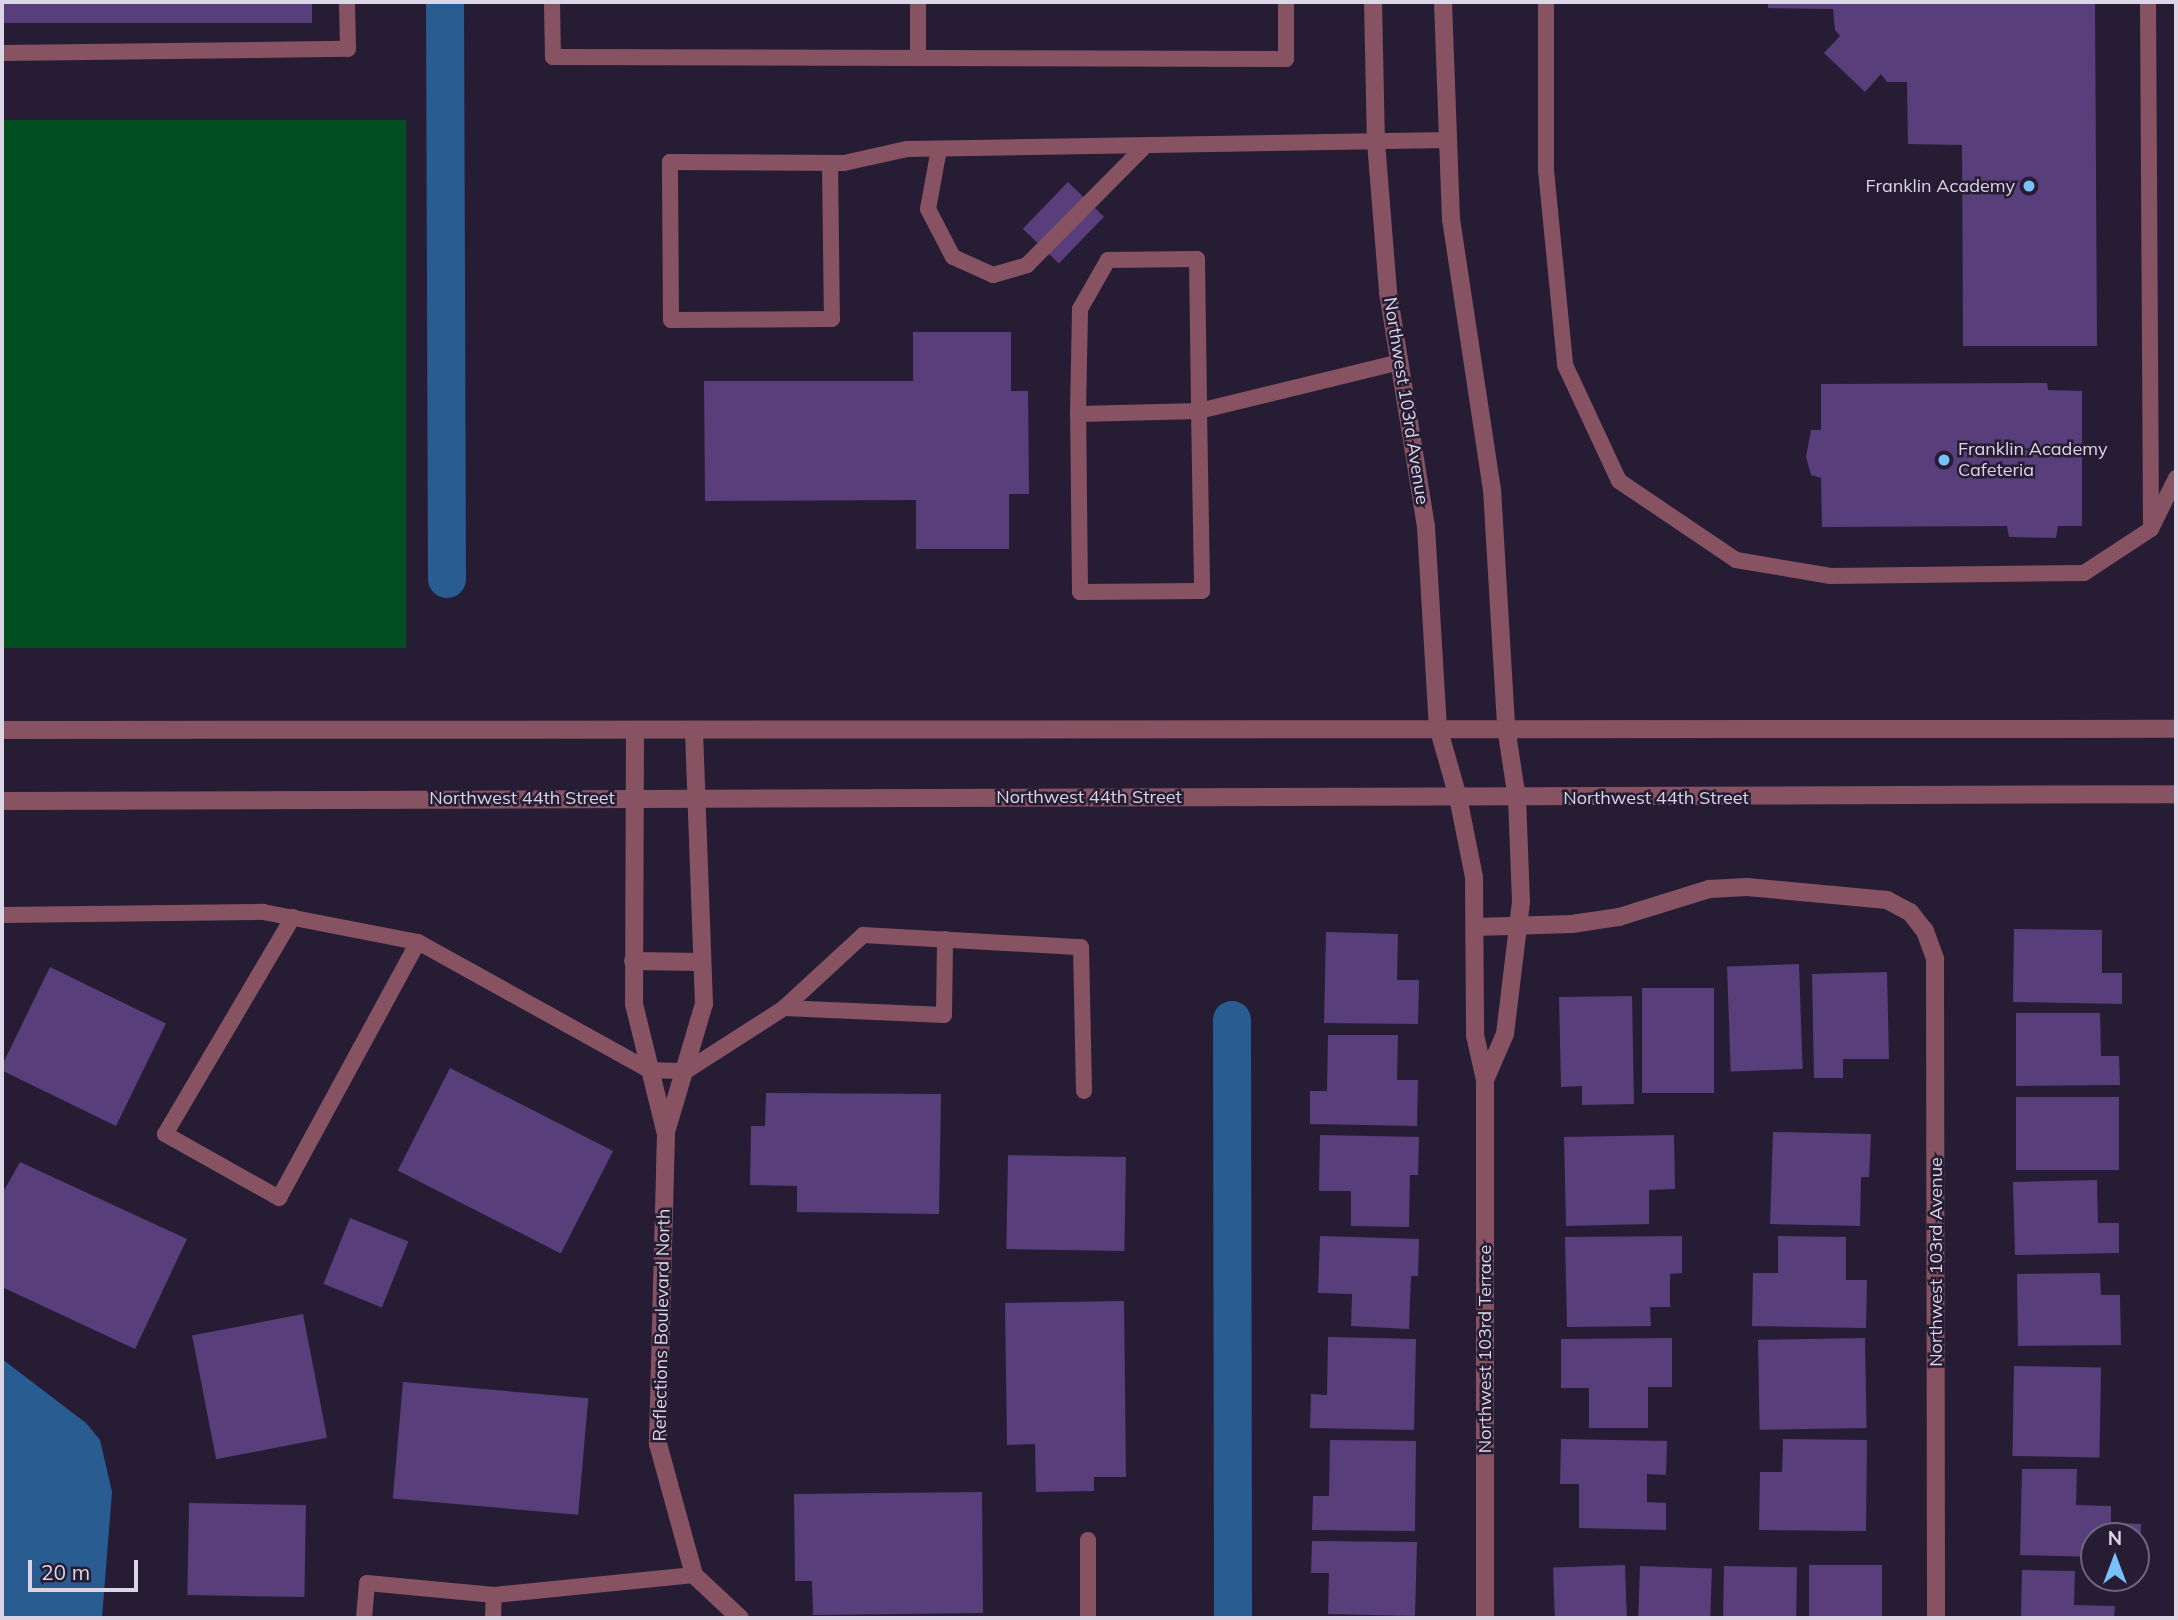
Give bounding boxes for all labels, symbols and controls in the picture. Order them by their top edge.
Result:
place label: Franklin Academy [1866,175,2015,197]
marker: Franklin Academy [2021,178,2037,194]
street label: Northwest 103rd Avenue [1379,296,1433,506]
place label: Franklin Academy Cafeteria [1958,439,2107,482]
marker: Franklin Academy Cafeteria [1936,452,1952,468]
street label: Northwest 44th Street [996,786,1182,808]
street label: Northwest 44th Street [429,787,615,809]
street label: Northwest 44th Street [1563,787,1749,809]
street label: Northwest 103rd Avenue [1925,1157,1947,1367]
street label: Reflections Boulevard North [649,1208,675,1442]
street label: Northwest 103rd Terrace [1474,1245,1496,1453]
north arrow [2080,1522,2150,1592]
text: N [2108,1526,2122,1550]
scale bar [32,1546,142,1590]
text: 20 m [41,1559,90,1585]

